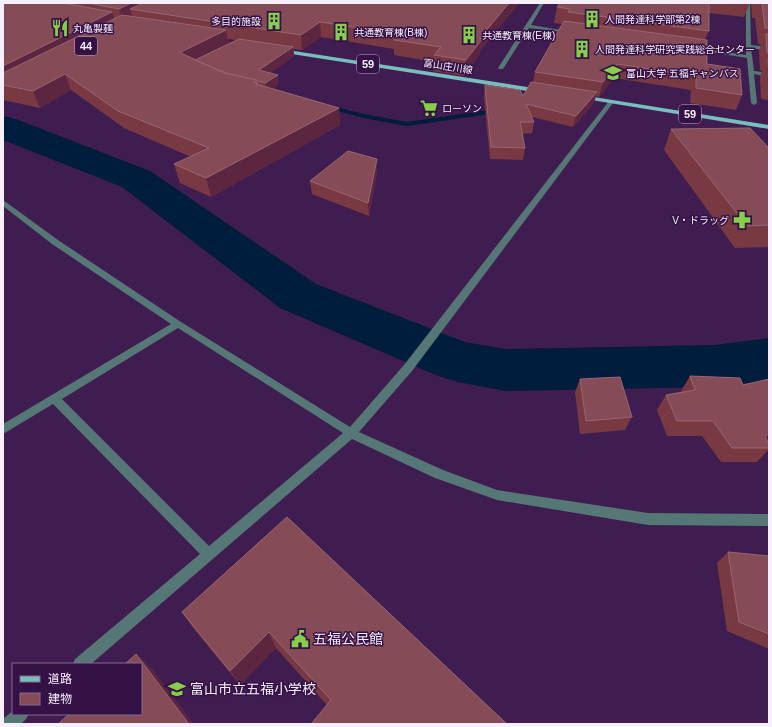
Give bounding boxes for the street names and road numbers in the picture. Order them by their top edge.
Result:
road number: 44 [75,37,97,55]
road number: 59 [357,55,379,73]
street label: 富山庄川線 [422,57,473,76]
road number: 59 [679,105,701,123]

